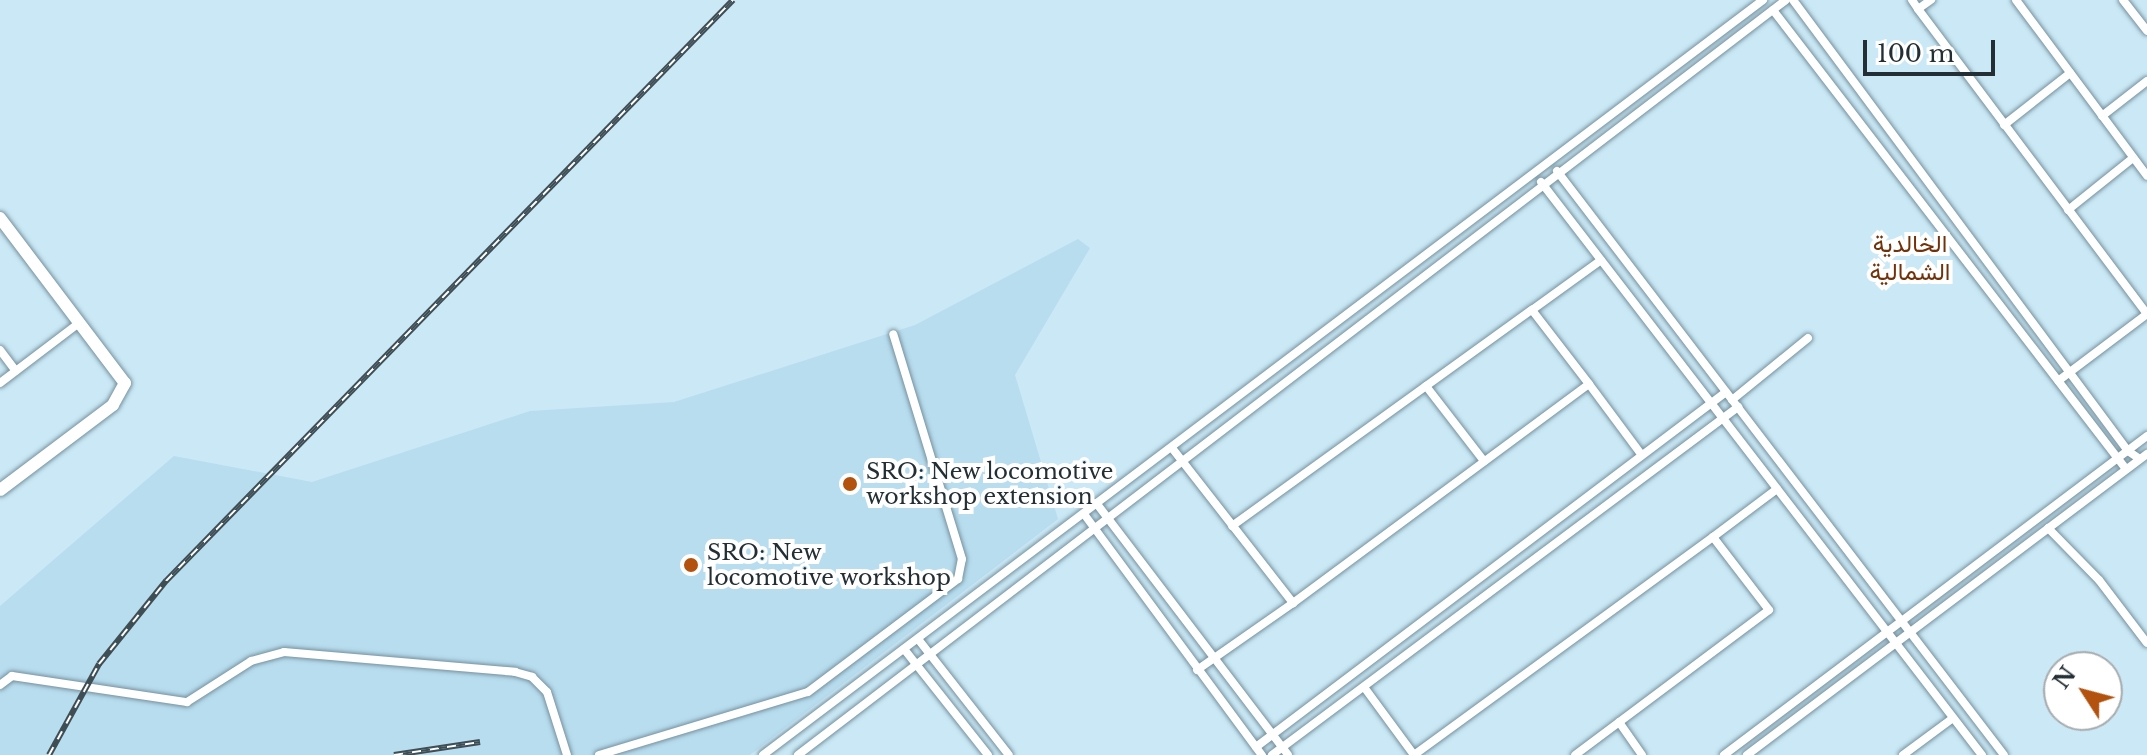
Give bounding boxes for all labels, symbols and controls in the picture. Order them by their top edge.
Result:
scale bar [1867,24,1999,74]
text: 100 m [1877,39,1955,68]
district label: الخالدية الشمالية [1870,230,1950,286]
place label: SRO: New locomotive workshop extension [866,458,1114,510]
marker: SRO: New locomotive workshop extension [841,475,859,493]
place label: SRO: New locomotive workshop [707,539,952,590]
marker: SRO: New locomotive workshop [682,556,700,574]
north arrow [2043,651,2123,731]
text: N [2048,661,2082,694]

